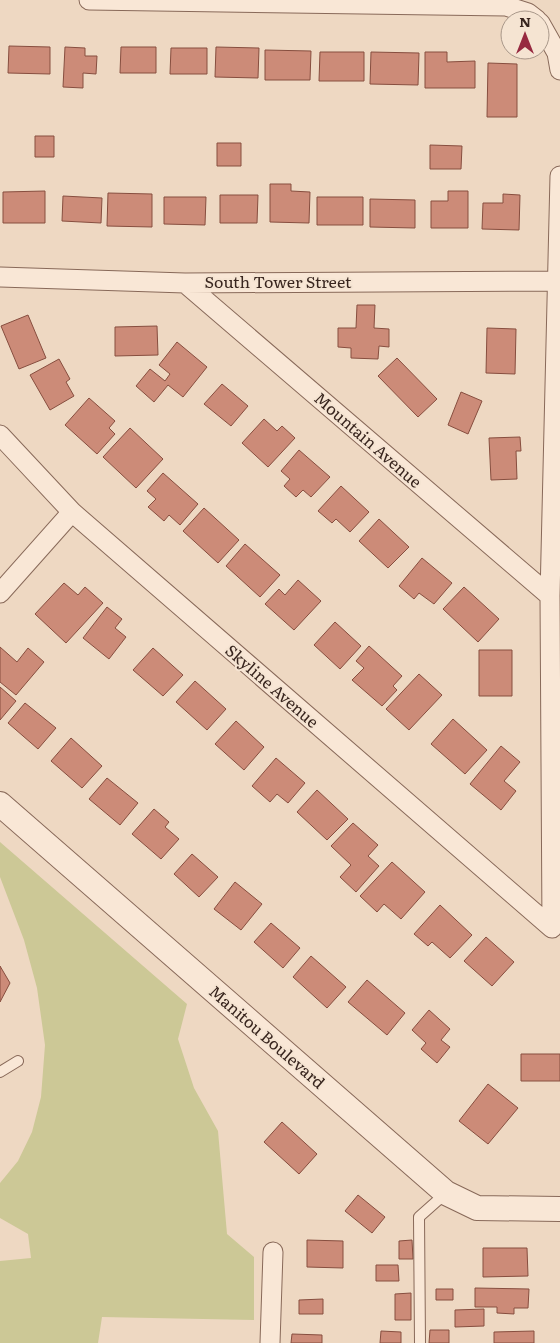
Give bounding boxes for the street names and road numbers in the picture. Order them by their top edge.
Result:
street label: South Tower Street [205,269,352,293]
street label: Mountain Avenue [310,386,428,493]
street label: Skyline Avenue [221,638,325,733]
street label: Manitou Boulevard [204,979,331,1094]

